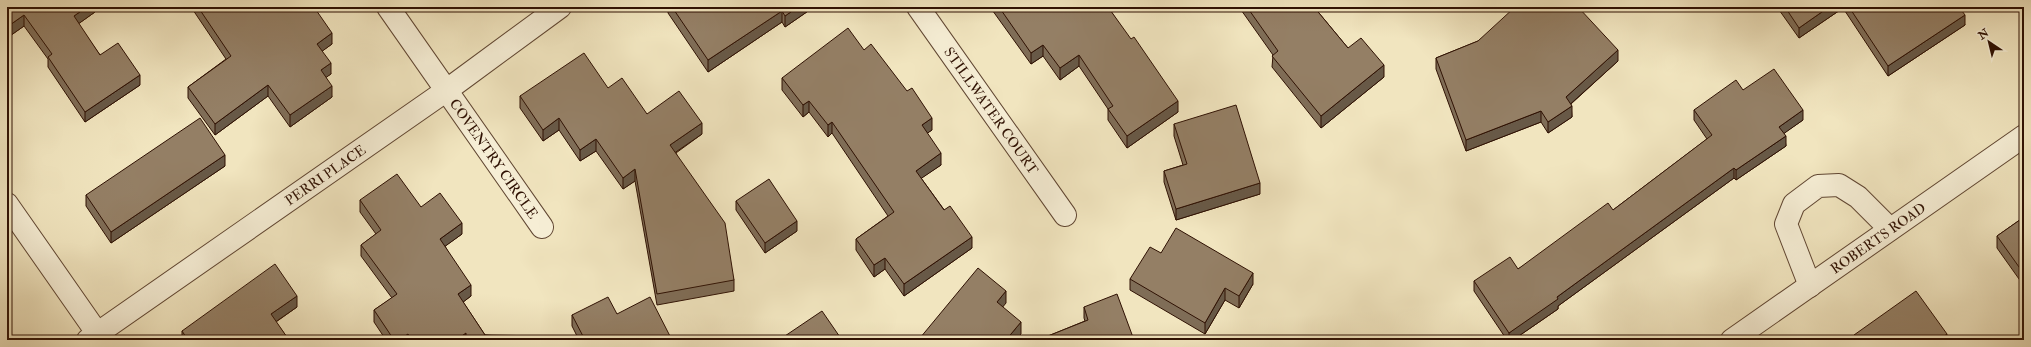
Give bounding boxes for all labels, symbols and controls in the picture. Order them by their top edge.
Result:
north arrow [1969,22,2009,62]
text: N [1975,25,1992,43]
street label: STILLWATER COURT [940,44,1042,178]
street label: COVENTRY CIRCLE [446,96,542,222]
street label: PERRI PLACE [282,141,369,209]
street label: ROBERTS ROAD [1827,199,1929,278]

